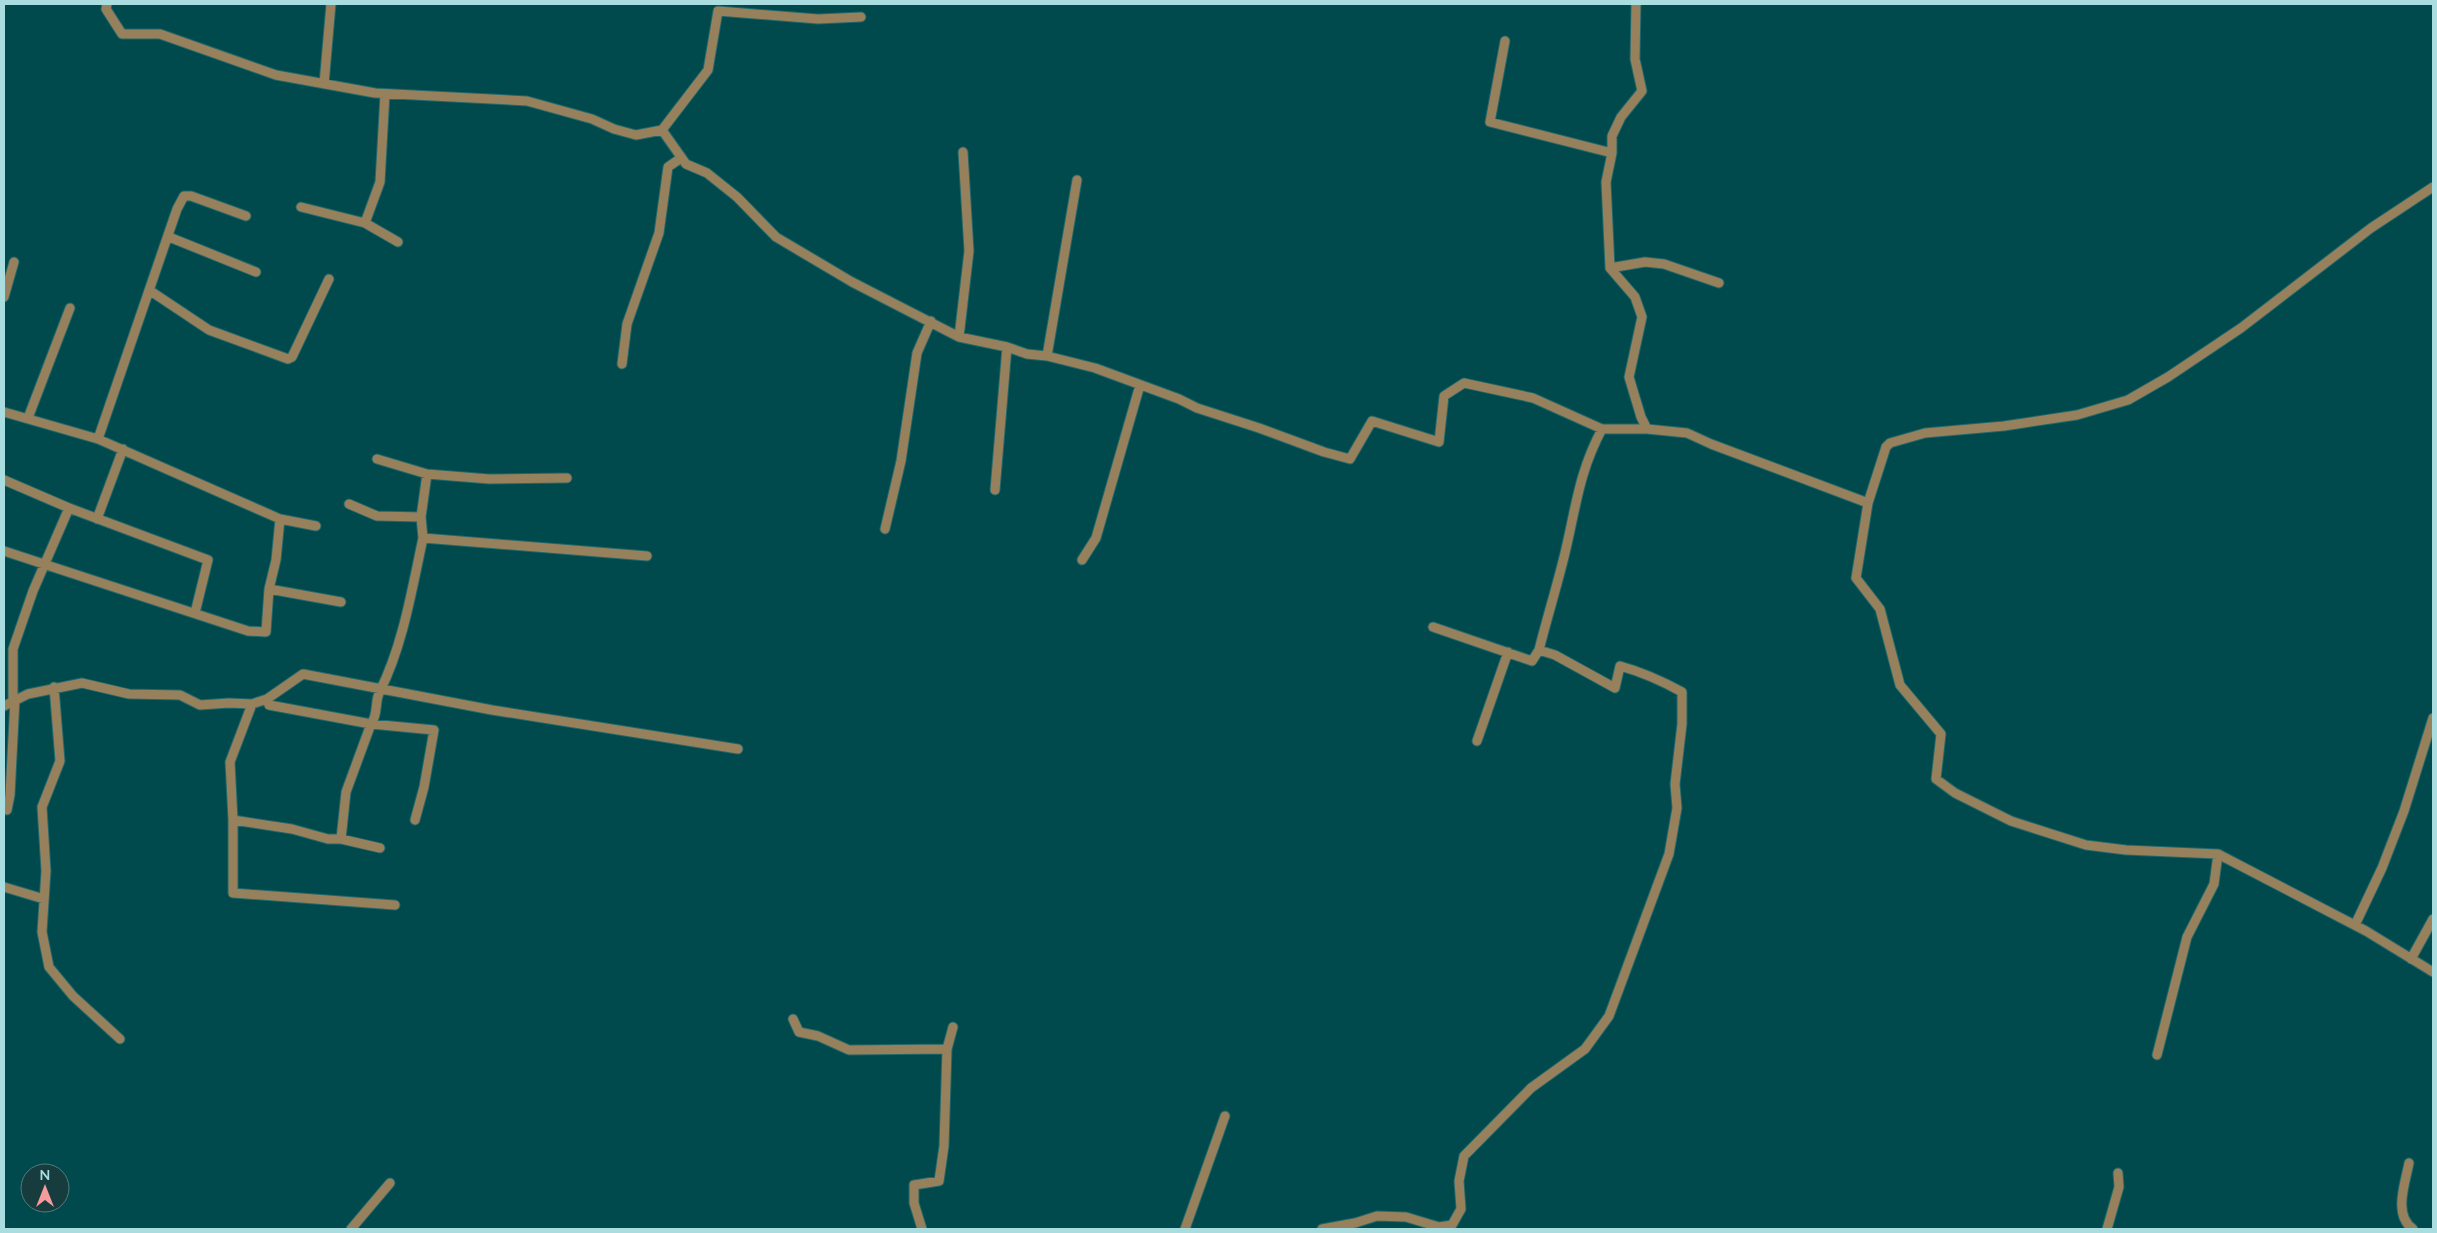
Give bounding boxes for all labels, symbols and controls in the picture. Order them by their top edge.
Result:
north arrow [20,1163,70,1213]
text: N [40,1166,50,1183]

